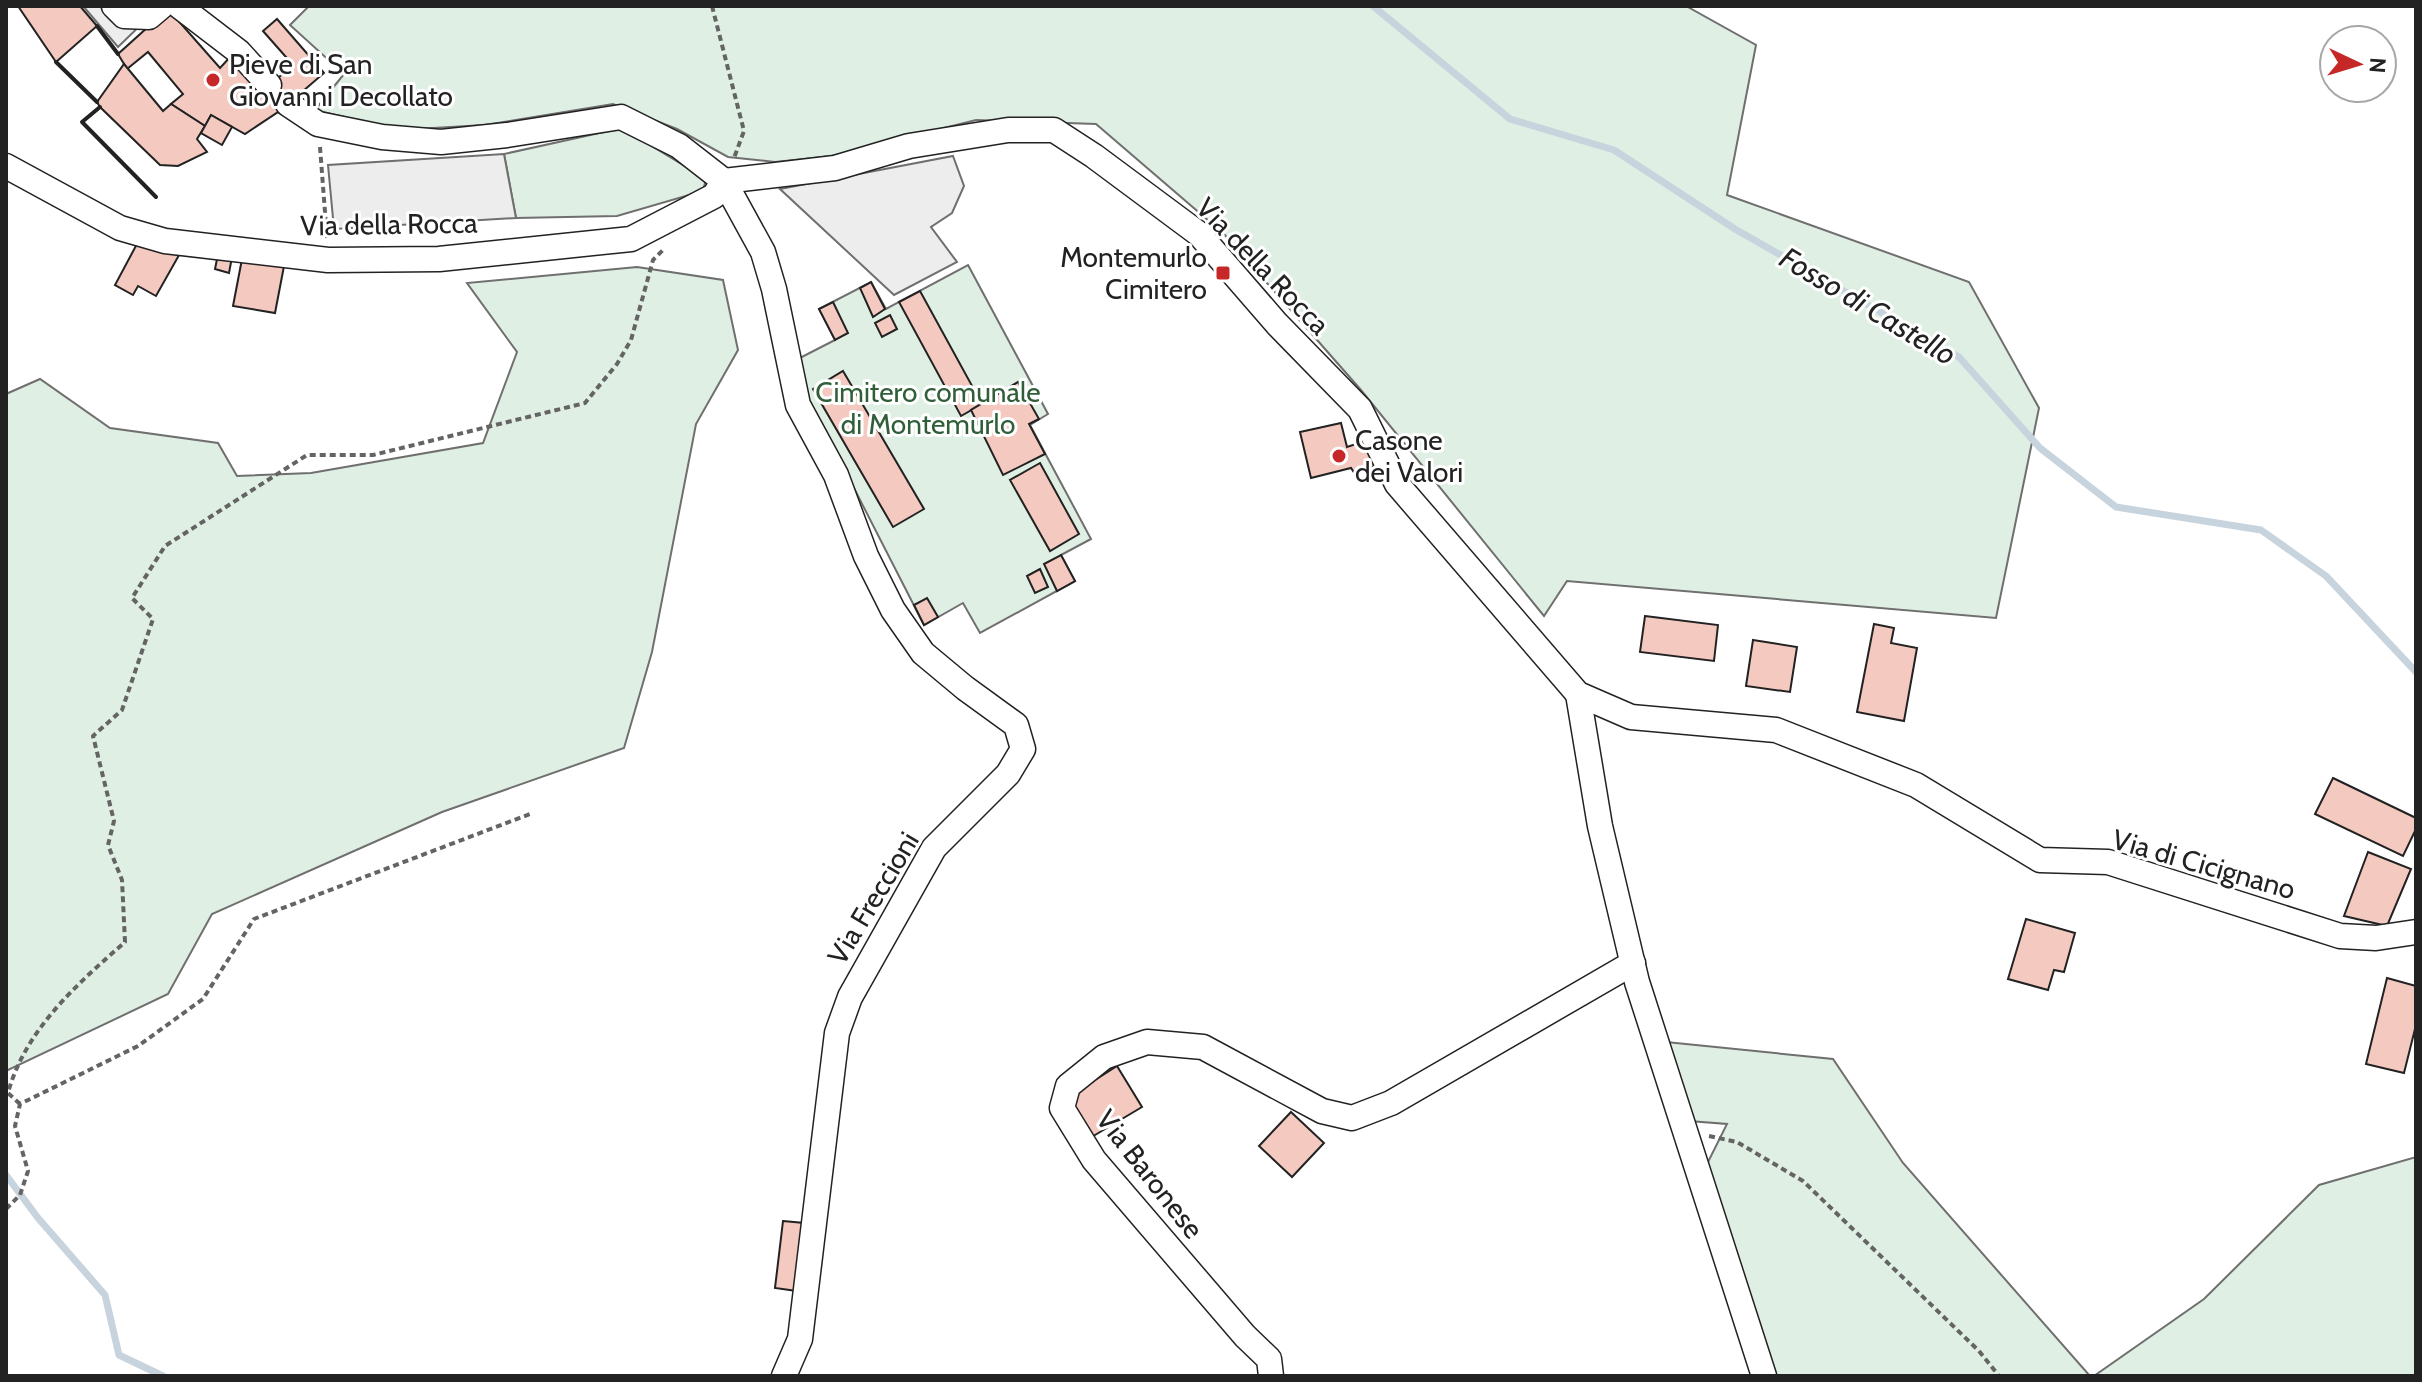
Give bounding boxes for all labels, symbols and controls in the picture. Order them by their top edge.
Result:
north arrow [2318,24,2398,104]
place label: Pieve di San Giovanni Decollato [229,47,453,113]
text: N [2363,57,2391,74]
marker: Pieve di San Giovanni Decollato [204,71,222,89]
street label: Via della Rocca [1189,190,1337,342]
street label: Via della Rocca [300,205,478,243]
water label: Fosso di Castello [1773,239,1963,373]
place label: Montemurlo Cimitero [1060,240,1207,306]
marker: Montemurlo Cimitero [1214,264,1232,282]
park label: Cimitero comunale di Montemurlo [815,375,1041,441]
place label: Casone dei Valori [1355,423,1463,489]
marker: Casone dei Valori [1330,447,1348,465]
street label: Via di Cicignano [2109,822,2299,906]
street label: Via Freccioni [820,826,926,970]
street label: Via Baronese [1089,1103,1211,1245]

